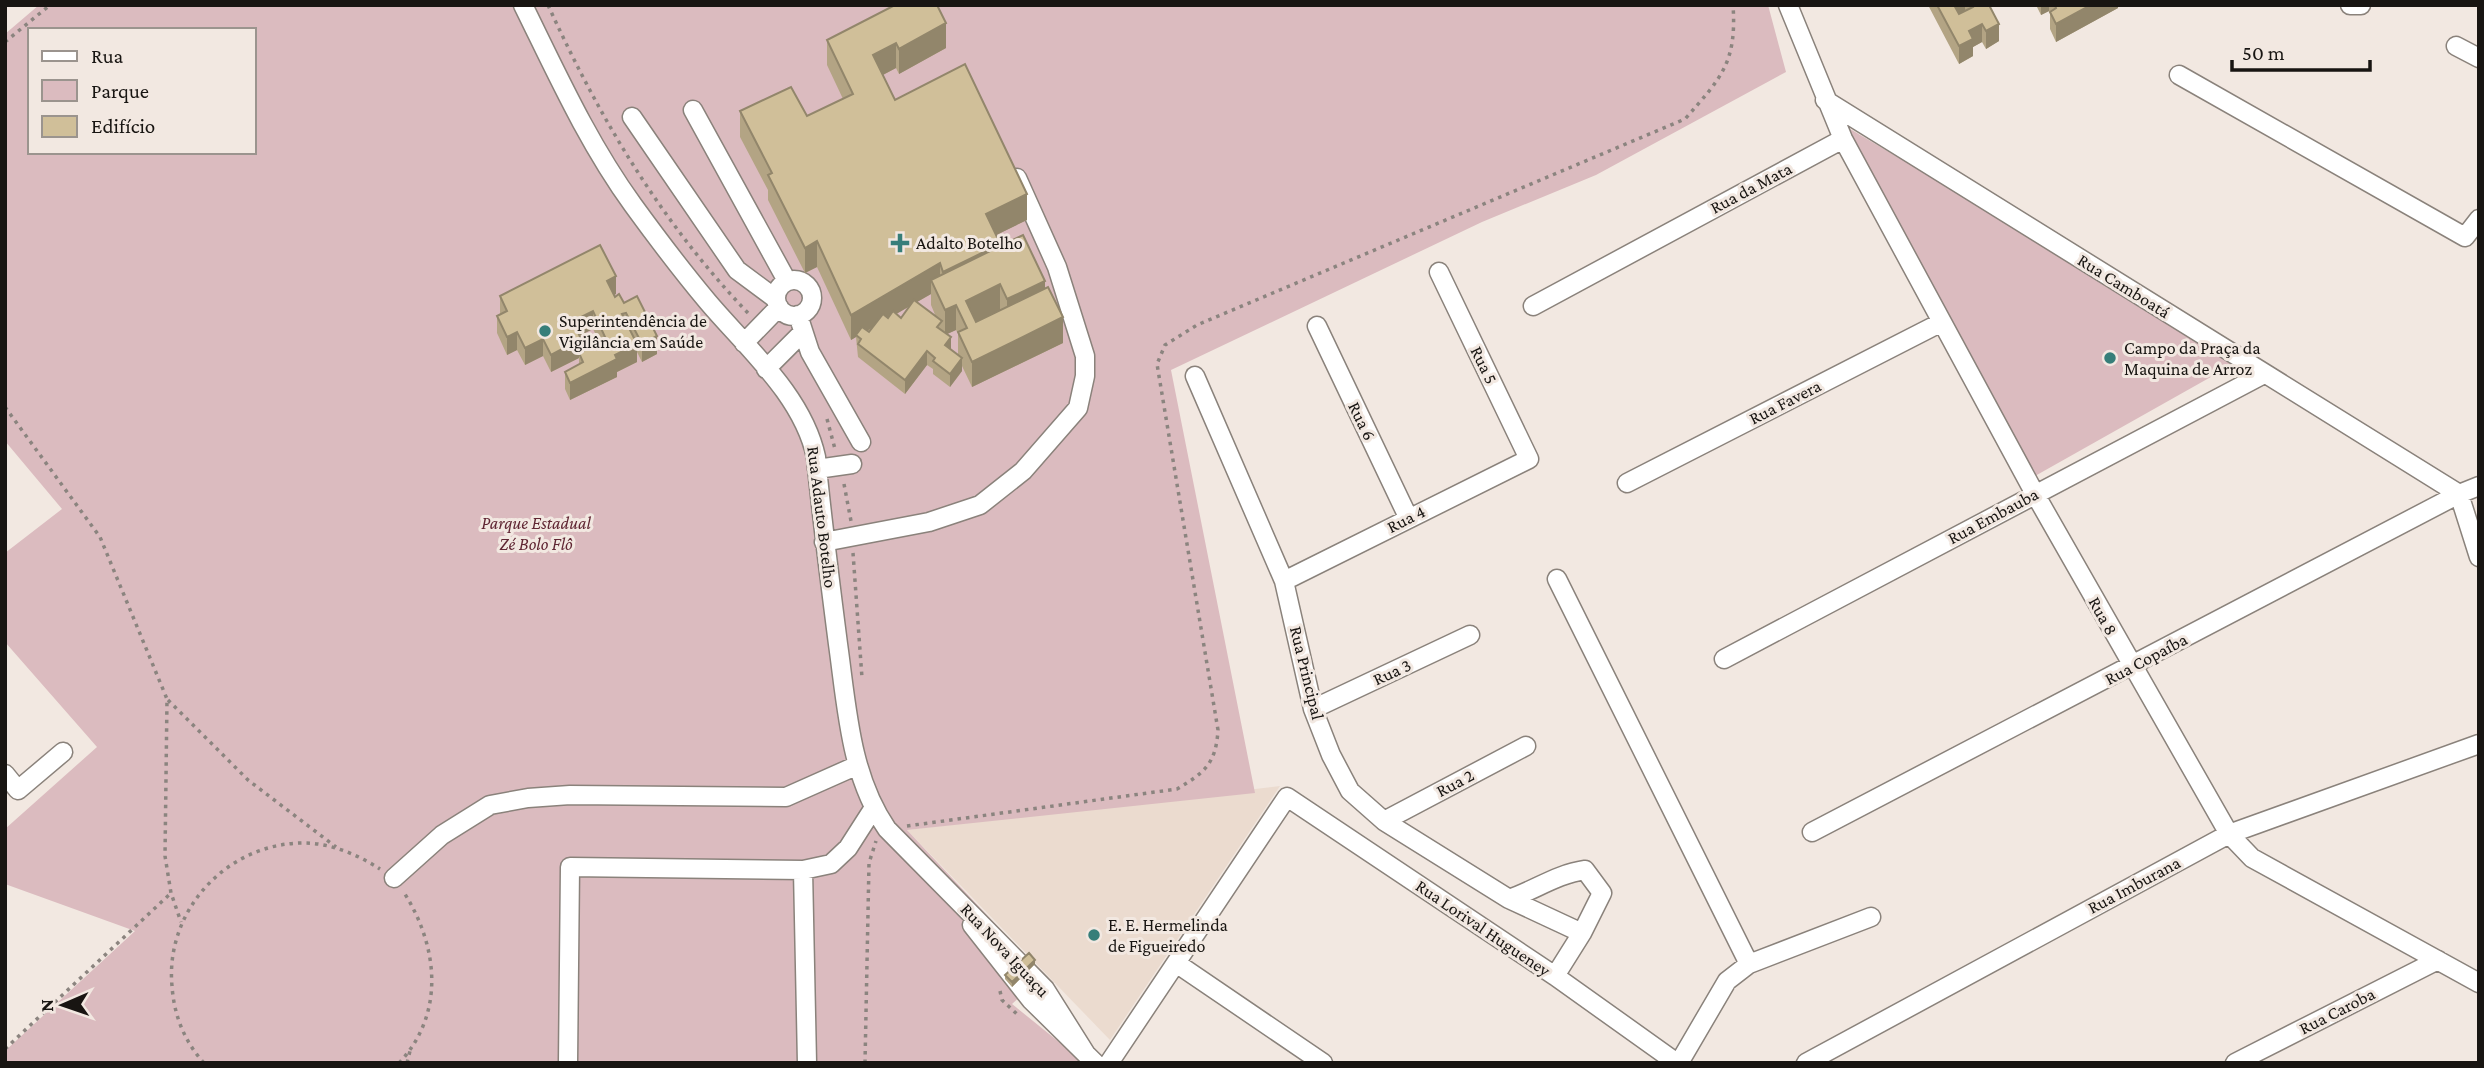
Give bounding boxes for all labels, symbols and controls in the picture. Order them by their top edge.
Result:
legend [28,28,256,154]
scale bar [2232,28,2370,72]
text: 50 m [2242,41,2285,65]
text: Rua [91,44,124,68]
text: Parque [91,79,149,103]
text: Edifício [91,114,155,138]
street label: Rua da Mata [1707,158,1795,218]
marker: Adalto Botelho [890,233,910,253]
place label: Adalto Botelho [916,233,1023,253]
street label: Rua Camboatá [2074,250,2174,322]
place label: Superintendência de Vigilância em Saúde [559,311,707,352]
marker: Superintendência de Vigilância em Saúde [537,323,553,339]
place label: Campo da Praça da Maquina de Arroz [2124,338,2261,379]
street label: Rua 5 [1466,343,1502,387]
marker: Campo da Praça da Maquina de Arroz [2102,350,2118,366]
street label: Rua Favera [1746,375,1824,429]
street label: Rua 6 [1344,399,1380,443]
street label: Rua Adauto Botelho [803,445,841,589]
street label: Rua Embauba [1944,484,2042,548]
street label: Rua 4 [1384,501,1428,537]
park label: Parque Estadual Zé Bolo Flô [481,513,591,554]
street label: Rua 8 [2084,593,2122,639]
street label: Rua Principal [1286,624,1328,722]
street label: Rua Copaíba [2101,629,2191,689]
street label: Rua 3 [1370,655,1414,689]
street label: Rua 2 [1433,765,1477,801]
street label: Rua Imburana [2084,852,2184,918]
street label: Rua Lorival Hugueney [1412,876,1555,981]
street label: Rua Nova Iguaçu [957,899,1054,1001]
place label: E. E. Hermelinda de Figueiredo [1108,915,1228,956]
marker: E. E. Hermelinda de Figueiredo [1086,927,1102,943]
north arrow [28,970,98,1040]
street label: Rua Caroba [2296,983,2378,1039]
text: N [36,999,57,1012]

